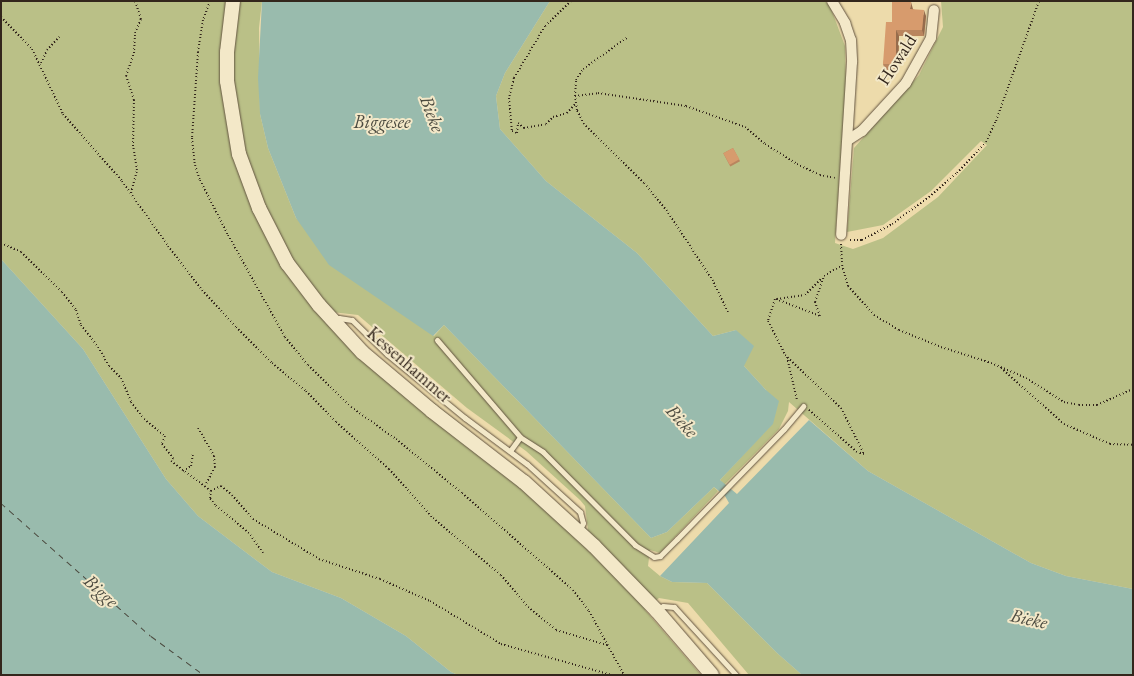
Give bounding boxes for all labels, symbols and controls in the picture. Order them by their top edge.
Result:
street label: Howald [873,31,921,89]
water label: Bieke [415,93,449,135]
water label: Biggesee [354,111,410,133]
street label: Kessenhammer [362,322,456,408]
water label: Bieke [661,400,703,442]
water label: Bigge [79,570,123,612]
water label: Bieke [1008,604,1050,634]

